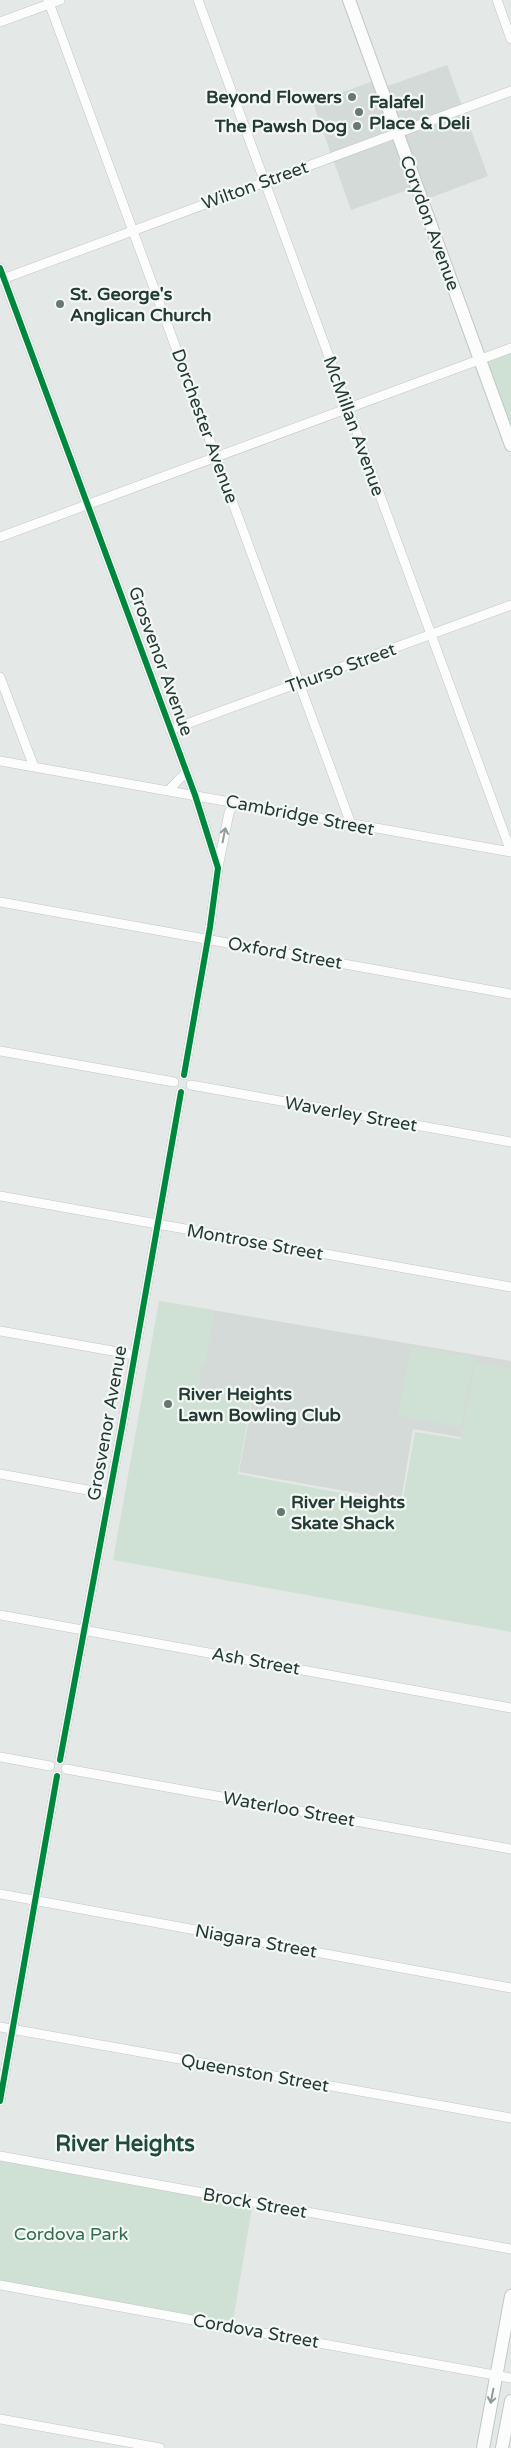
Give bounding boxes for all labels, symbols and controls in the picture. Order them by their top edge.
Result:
place label: Beyond Flowers [206,86,342,108]
marker: Beyond Flowers [346,91,358,103]
place label: Falafel Place & Deli [369,91,470,134]
marker: Falafel Place & Deli [353,106,365,118]
place label: The Pawsh Dog [214,115,347,137]
marker: The Pawsh Dog [351,120,363,132]
street label: Corydon Avenue [395,153,465,293]
street label: Wilton Street [199,156,311,214]
place label: St. George's Anglican Church [70,283,212,326]
marker: St. George's Anglican Church [54,298,66,310]
street label: Dorchester Avenue [167,346,243,506]
street label: McMillan Avenue [318,353,390,499]
street label: Grosvenor Avenue [124,583,198,739]
street label: Thurso Street [283,638,399,698]
street label: Cambridge Street [224,790,376,840]
one-way arrow [220,827,230,843]
street label: Oxford Street [226,932,344,974]
street label: Waverley Street [283,1092,419,1137]
street label: Montrose Street [185,1219,325,1265]
street label: Grosvenor Avenue [83,1344,131,1502]
place label: River Heights Lawn Bowling Club [178,1383,341,1426]
marker: River Heights Lawn Bowling Club [162,1398,174,1410]
place label: River Heights Skate Shack [291,1491,405,1534]
marker: River Heights Skate Shack [275,1506,287,1518]
street label: Ash Street [210,1642,302,1680]
street label: Waterloo Street [221,1787,357,1831]
street label: Niagara Street [193,1919,319,1963]
street label: Queenston Street [179,2049,331,2097]
district label: River Heights [55,2131,195,2157]
street label: Brock Street [201,2183,309,2223]
park label: Cordova Park [14,2223,129,2245]
street label: Cordova Street [191,2309,321,2353]
one-way arrow [487,2387,497,2403]

